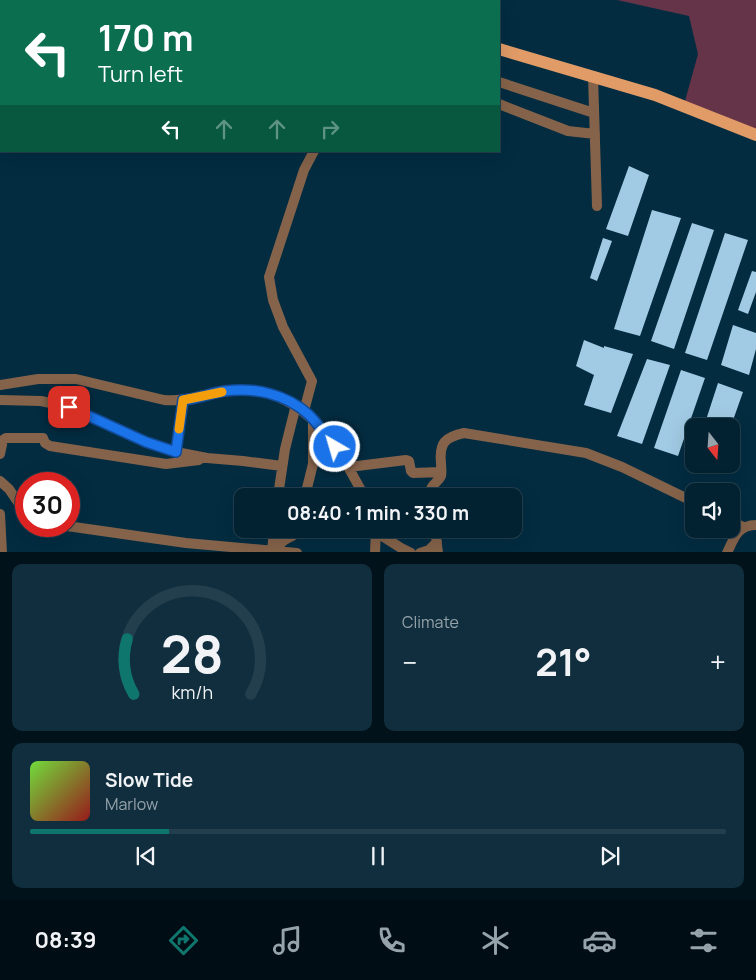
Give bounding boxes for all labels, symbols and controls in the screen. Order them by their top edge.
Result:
text: 170 m [98,14,194,62]
icon: left [15,20,80,85]
text: Turn left [98,59,183,89]
icon: left [157,115,185,143]
icon: ahead [210,115,238,143]
icon: ahead [263,115,291,143]
icon: right [316,115,344,143]
pin [48,386,90,428]
icon: arrive [55,393,83,421]
north arrow [685,418,740,472]
map controls [685,418,740,538]
position arrow [308,420,360,472]
speed limit sign: 30 [15,472,80,537]
button: sound [685,483,740,538]
text: 08:40 · 1 min · 330 m [287,500,469,526]
text: Climate [402,611,459,633]
text: 28 [161,618,223,689]
text: 21° [535,635,592,687]
text: − [402,643,417,681]
text: + [710,643,726,681]
text: km/h [171,680,213,704]
text: Slow Tide [105,767,193,793]
text: Marlow [105,793,158,815]
icon: previous [132,842,160,870]
icon: pause [364,842,392,870]
icon: next [596,842,624,870]
icon: directions [166,923,201,958]
icon: music [270,923,305,958]
icon: phone [374,923,409,958]
icon: climate [478,923,513,958]
icon: car [582,923,617,958]
icon: filters [686,923,721,958]
text: 08:39 [35,925,97,955]

